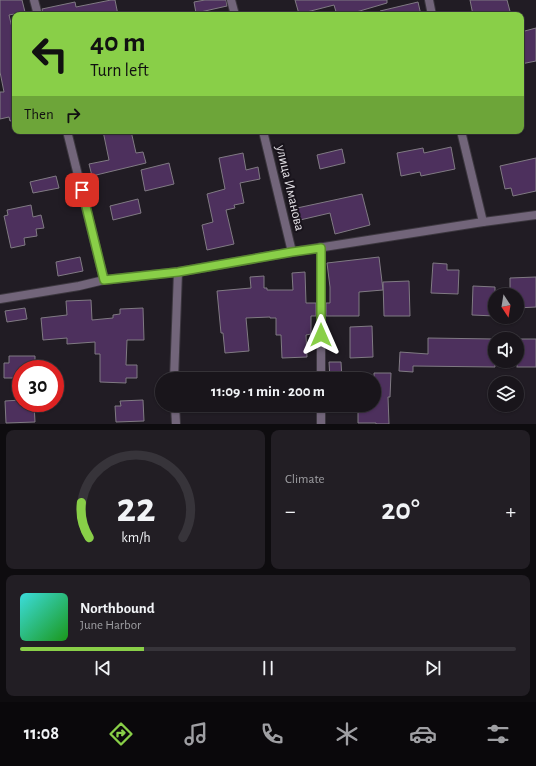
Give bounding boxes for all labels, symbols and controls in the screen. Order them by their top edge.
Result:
icon: left [24,28,76,80]
text: 40 m [90,29,146,57]
text: Turn left [90,62,149,80]
icon: right [62,104,84,126]
text: Then [24,107,54,122]
street label: улица Иманова [273,143,307,233]
pin [65,173,99,207]
icon: arrive [71,179,93,201]
north arrow [488,288,524,324]
map controls [488,288,524,412]
position arrow [300,314,342,356]
button: sound [488,332,524,368]
speed limit sign: 30 [12,360,64,412]
button: layers [488,376,524,412]
text: 11:09 · 1 min · 200 m [211,384,325,399]
text: Climate [285,473,324,486]
text: 22 [116,487,155,528]
text: 20° [381,495,420,525]
text: − [285,500,296,522]
text: + [505,500,516,522]
text: km/h [121,530,150,544]
text: Northbound [80,601,155,616]
text: June Harbor [80,619,141,632]
icon: previous [92,657,114,679]
icon: pause [257,657,279,679]
icon: next [422,657,444,679]
icon: directions [107,720,135,748]
icon: music [182,720,210,748]
icon: phone [258,720,286,748]
icon: climate [333,720,361,748]
icon: car [409,720,437,748]
icon: filters [484,720,512,748]
text: 11:08 [24,725,59,743]

